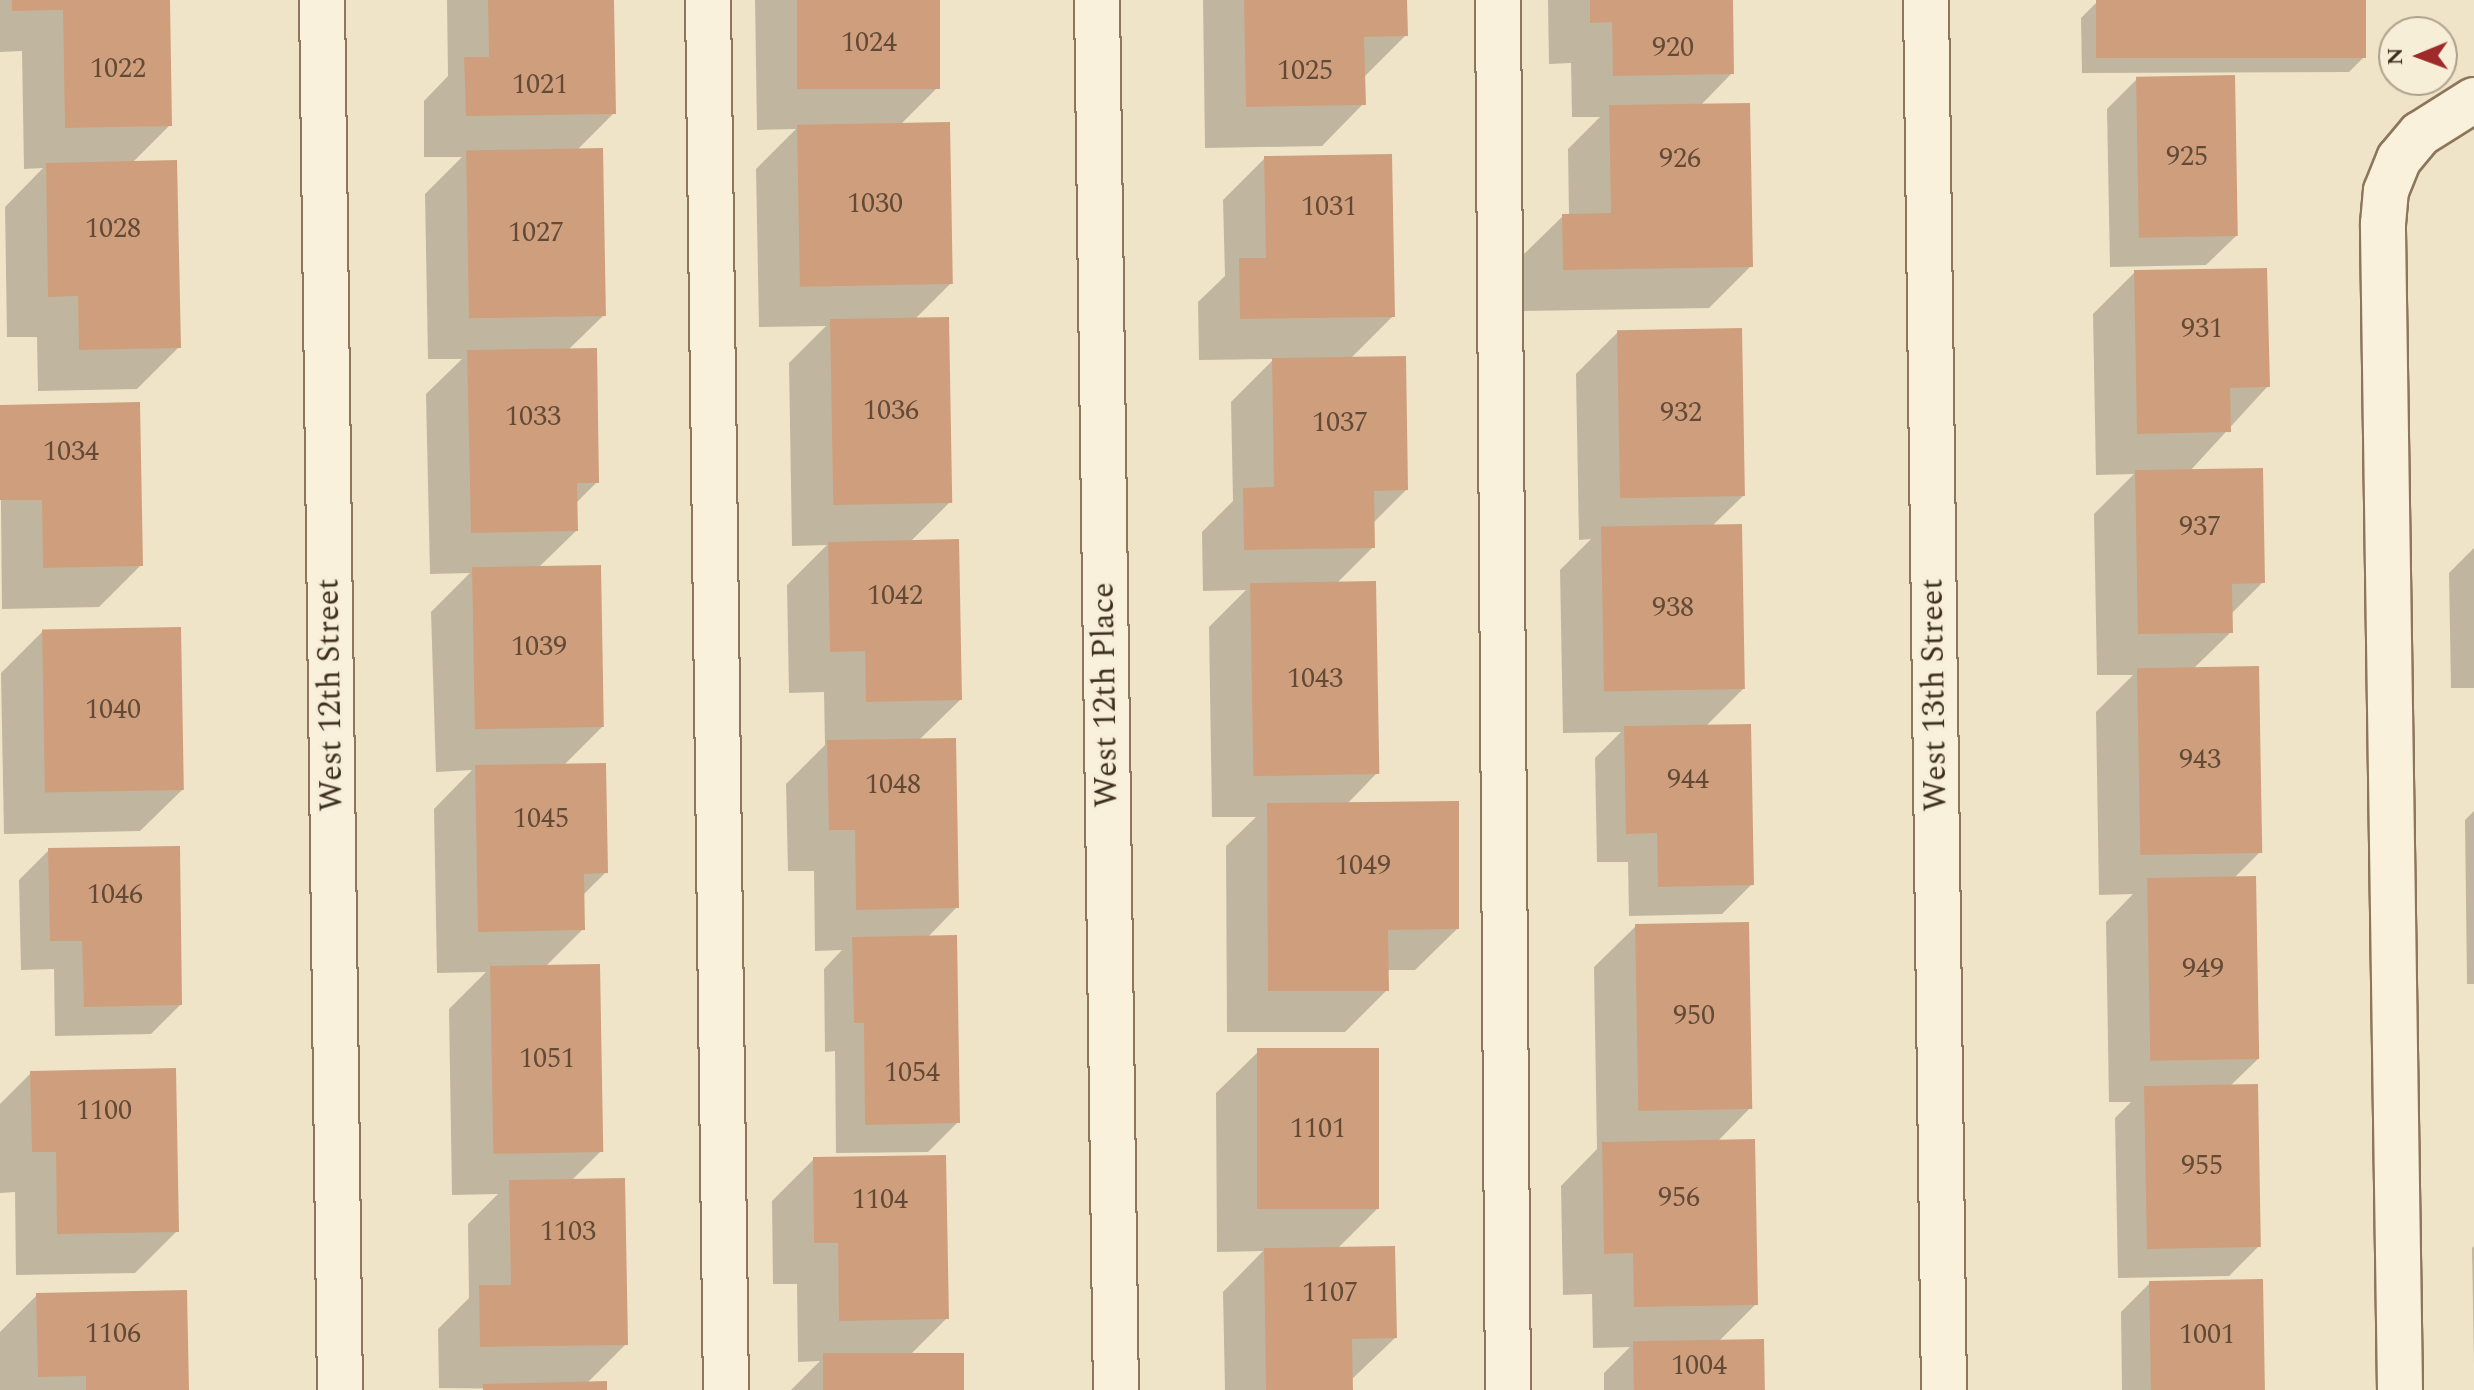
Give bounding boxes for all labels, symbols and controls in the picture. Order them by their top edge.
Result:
north arrow [2378,16,2458,96]
house number: 1024 [841,26,897,60]
house number: 920 [1652,31,1694,65]
text: N [2379,47,2412,66]
house number: 1022 [90,52,146,86]
house number: 1025 [1277,54,1333,88]
house number: 1021 [512,68,568,102]
house number: 925 [2166,140,2208,174]
house number: 926 [1659,142,1701,176]
house number: 1030 [847,187,903,221]
house number: 1031 [1301,190,1357,224]
house number: 1028 [85,212,141,246]
house number: 1027 [508,216,564,250]
house number: 931 [2181,312,2223,346]
house number: 1036 [863,394,919,428]
house number: 932 [1660,396,1702,430]
house number: 1033 [505,400,561,434]
house number: 1037 [1312,406,1368,440]
house number: 1034 [43,435,99,469]
house number: 937 [2179,510,2221,544]
street label: West 12th Street [310,578,352,812]
street label: West 13th Street [1914,578,1956,812]
house number: 1042 [867,579,923,613]
street label: West 12th Place [1085,582,1127,808]
house number: 938 [1652,591,1694,625]
house number: 1039 [511,630,567,664]
house number: 1043 [1287,662,1343,696]
house number: 1040 [85,693,141,727]
house number: 943 [2179,743,2221,777]
house number: 944 [1667,763,1709,797]
house number: 1048 [865,768,921,802]
house number: 1045 [513,802,569,836]
house number: 1049 [1335,849,1391,883]
house number: 1046 [87,878,143,912]
house number: 949 [2182,952,2224,986]
house number: 950 [1673,999,1715,1033]
house number: 1051 [519,1042,575,1076]
house number: 1054 [884,1056,940,1090]
house number: 1100 [76,1094,132,1128]
house number: 1101 [1290,1112,1346,1146]
house number: 955 [2181,1149,2223,1183]
house number: 956 [1658,1181,1700,1215]
house number: 1104 [852,1183,908,1217]
house number: 1103 [540,1215,596,1249]
house number: 1107 [1302,1276,1358,1310]
house number: 1106 [85,1317,141,1351]
house number: 1001 [2179,1318,2235,1352]
house number: 1004 [1671,1349,1727,1383]

